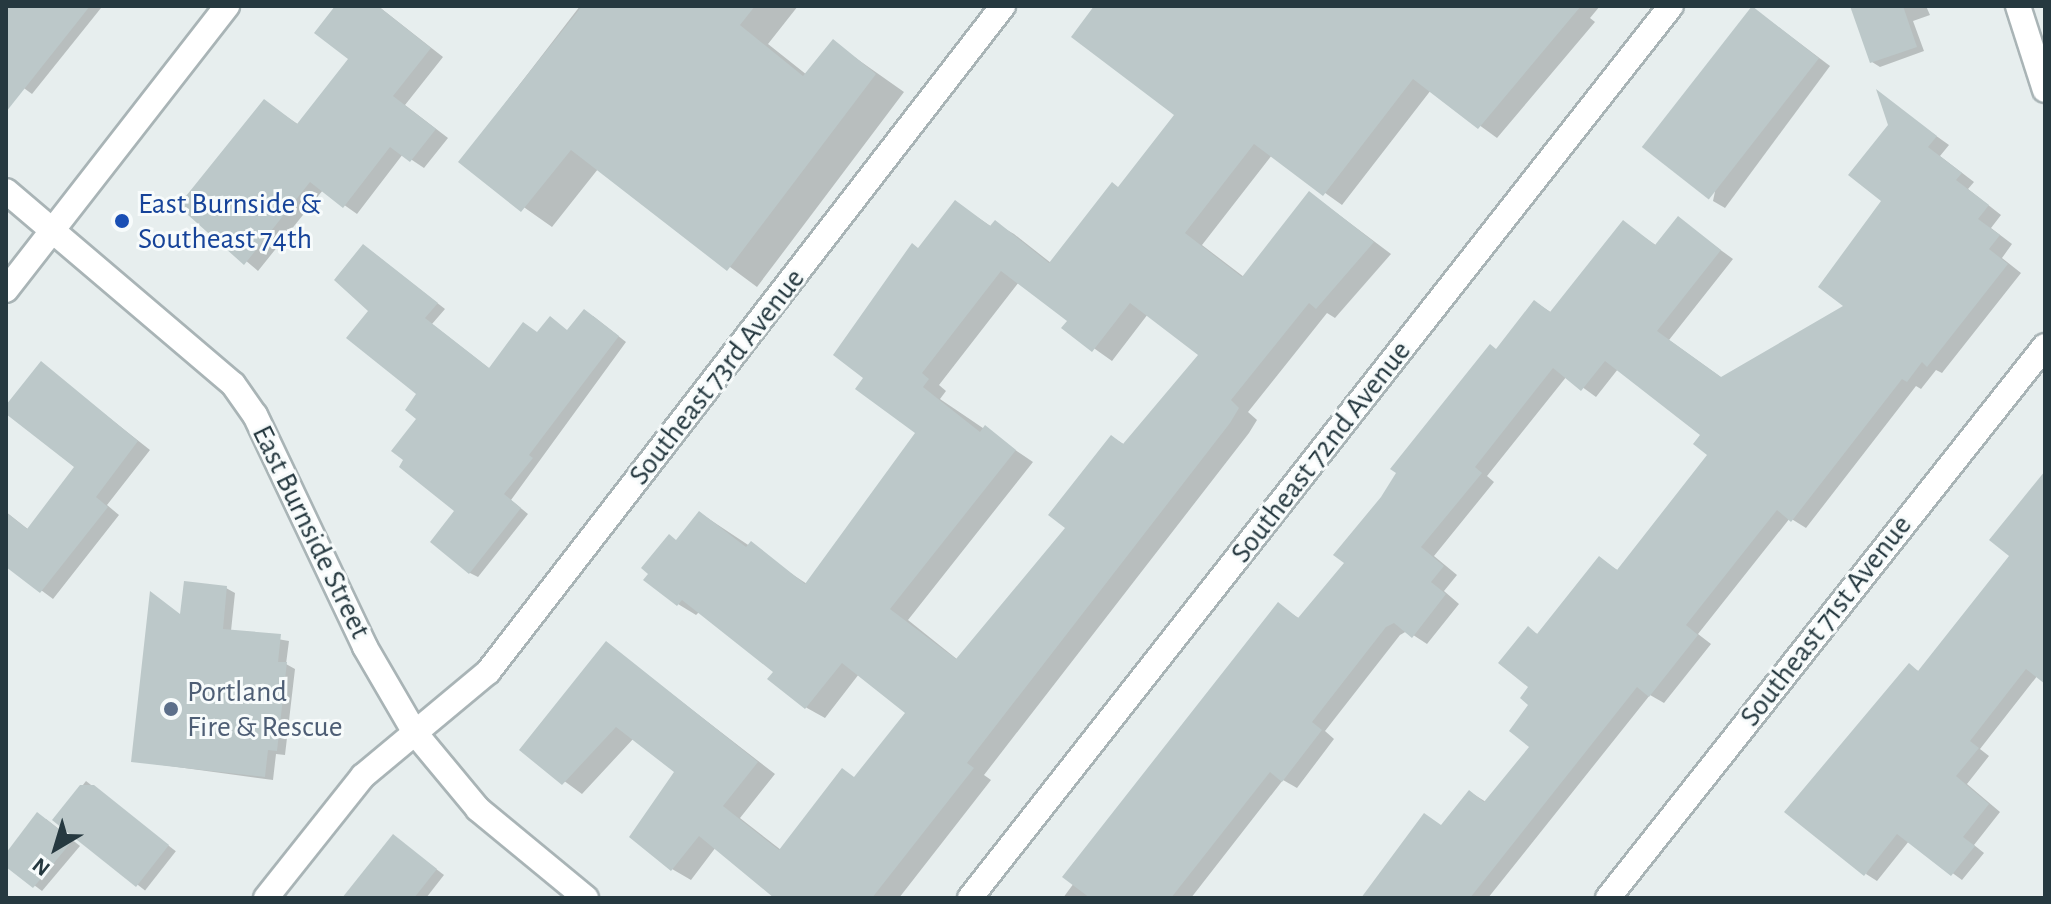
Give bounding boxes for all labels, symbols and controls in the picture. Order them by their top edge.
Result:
place label: East Burnside & Southeast 74th [138,186,321,256]
marker: East Burnside & Southeast 74th [113,212,131,230]
street label: Southeast 73rd Avenue [621,262,813,492]
street label: Southeast 72nd Avenue [1223,334,1419,570]
street label: East Burnside Street [244,419,378,645]
street label: Southeast 71st Avenue [1732,508,1920,734]
place label: Portland Fire & Rescue [187,674,343,744]
marker: Portland Fire & Rescue [162,700,180,718]
north arrow [16,808,96,888]
text: N [28,854,54,880]

